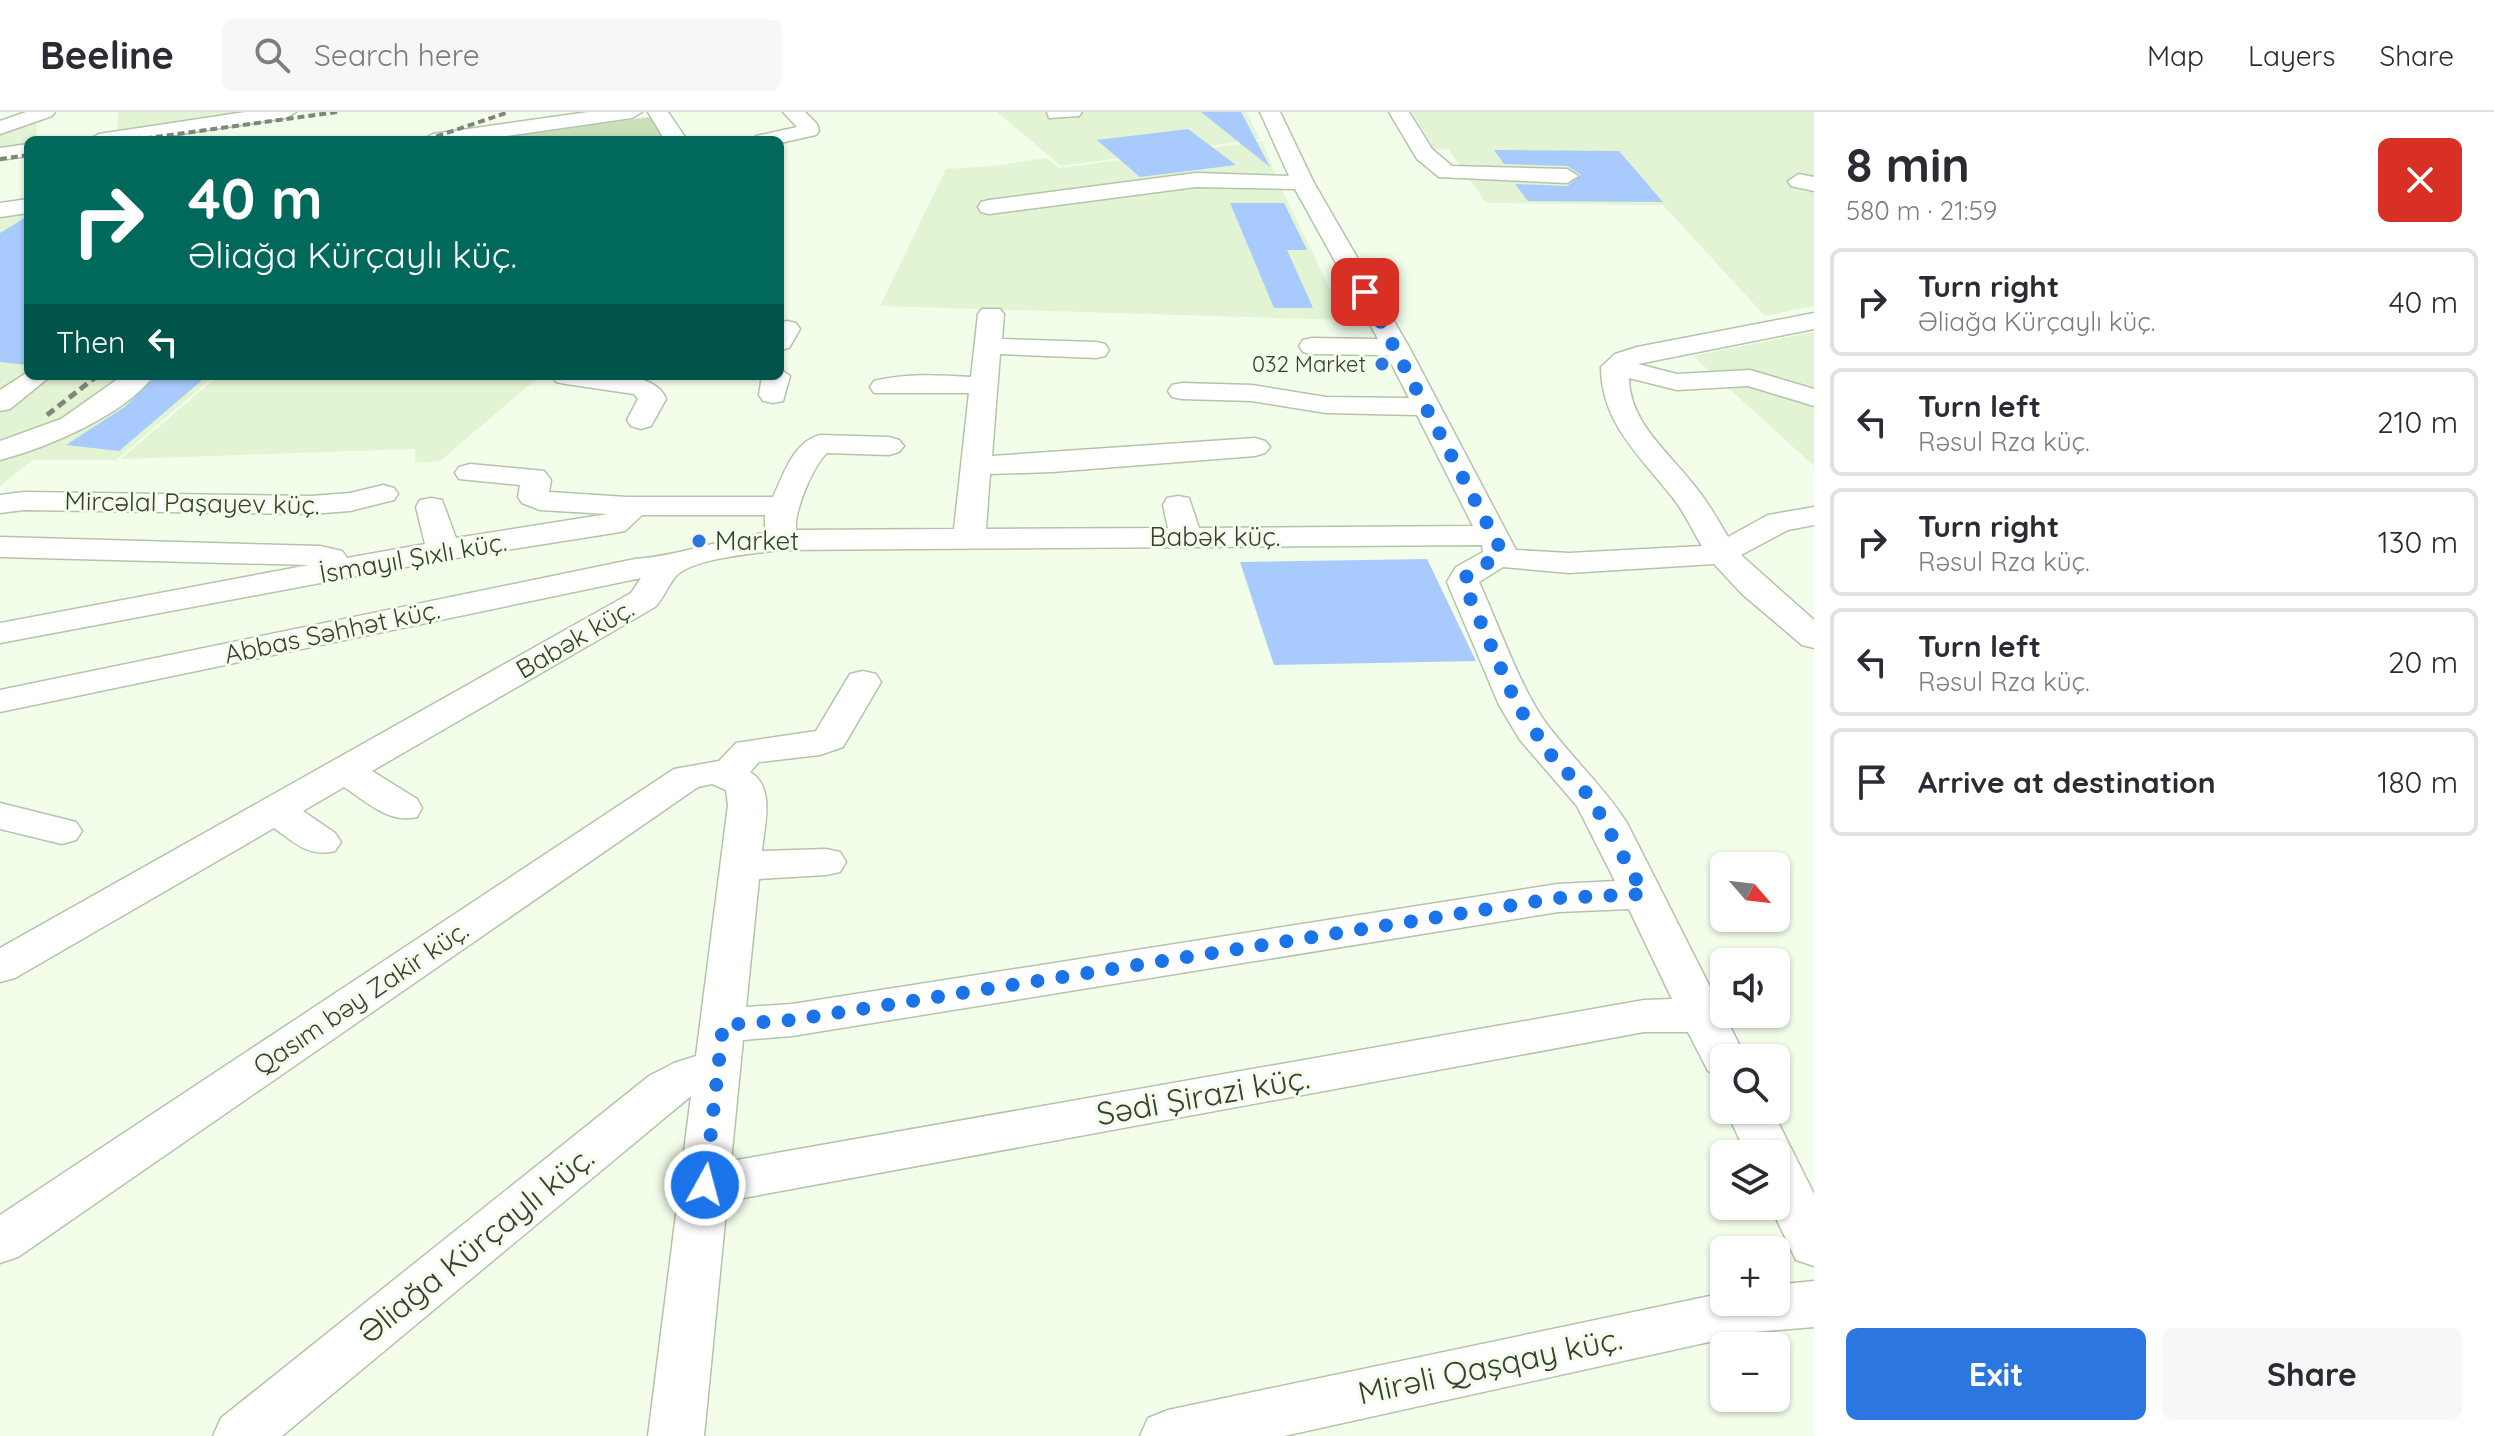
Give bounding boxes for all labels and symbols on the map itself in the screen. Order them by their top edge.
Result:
pin [1331,258,1399,326]
place label: 032 Market [1252,350,1366,378]
marker: 032 Market [1373,355,1391,373]
street label: Mircəlal Paşayev küç. [64,484,320,521]
street label: Babək küç. [1150,520,1280,553]
place label: Market [715,524,799,557]
street label: İsmayıl Şıxlı küç. [317,525,509,590]
marker: Market [690,532,708,550]
street label: Babək küç. [510,592,640,686]
street label: Abbas Səhhət küç. [221,593,443,670]
north arrow [1710,852,1790,932]
street label: Qasım bəy Zakir küç. [247,913,475,1082]
street label: Sədi Şirazi küç. [1093,1057,1312,1133]
street label: Əliağa Kürçaylı küç. [349,1137,602,1352]
position arrow [663,1143,747,1227]
street label: Mirəli Qaşqay küç. [1354,1317,1626,1413]

